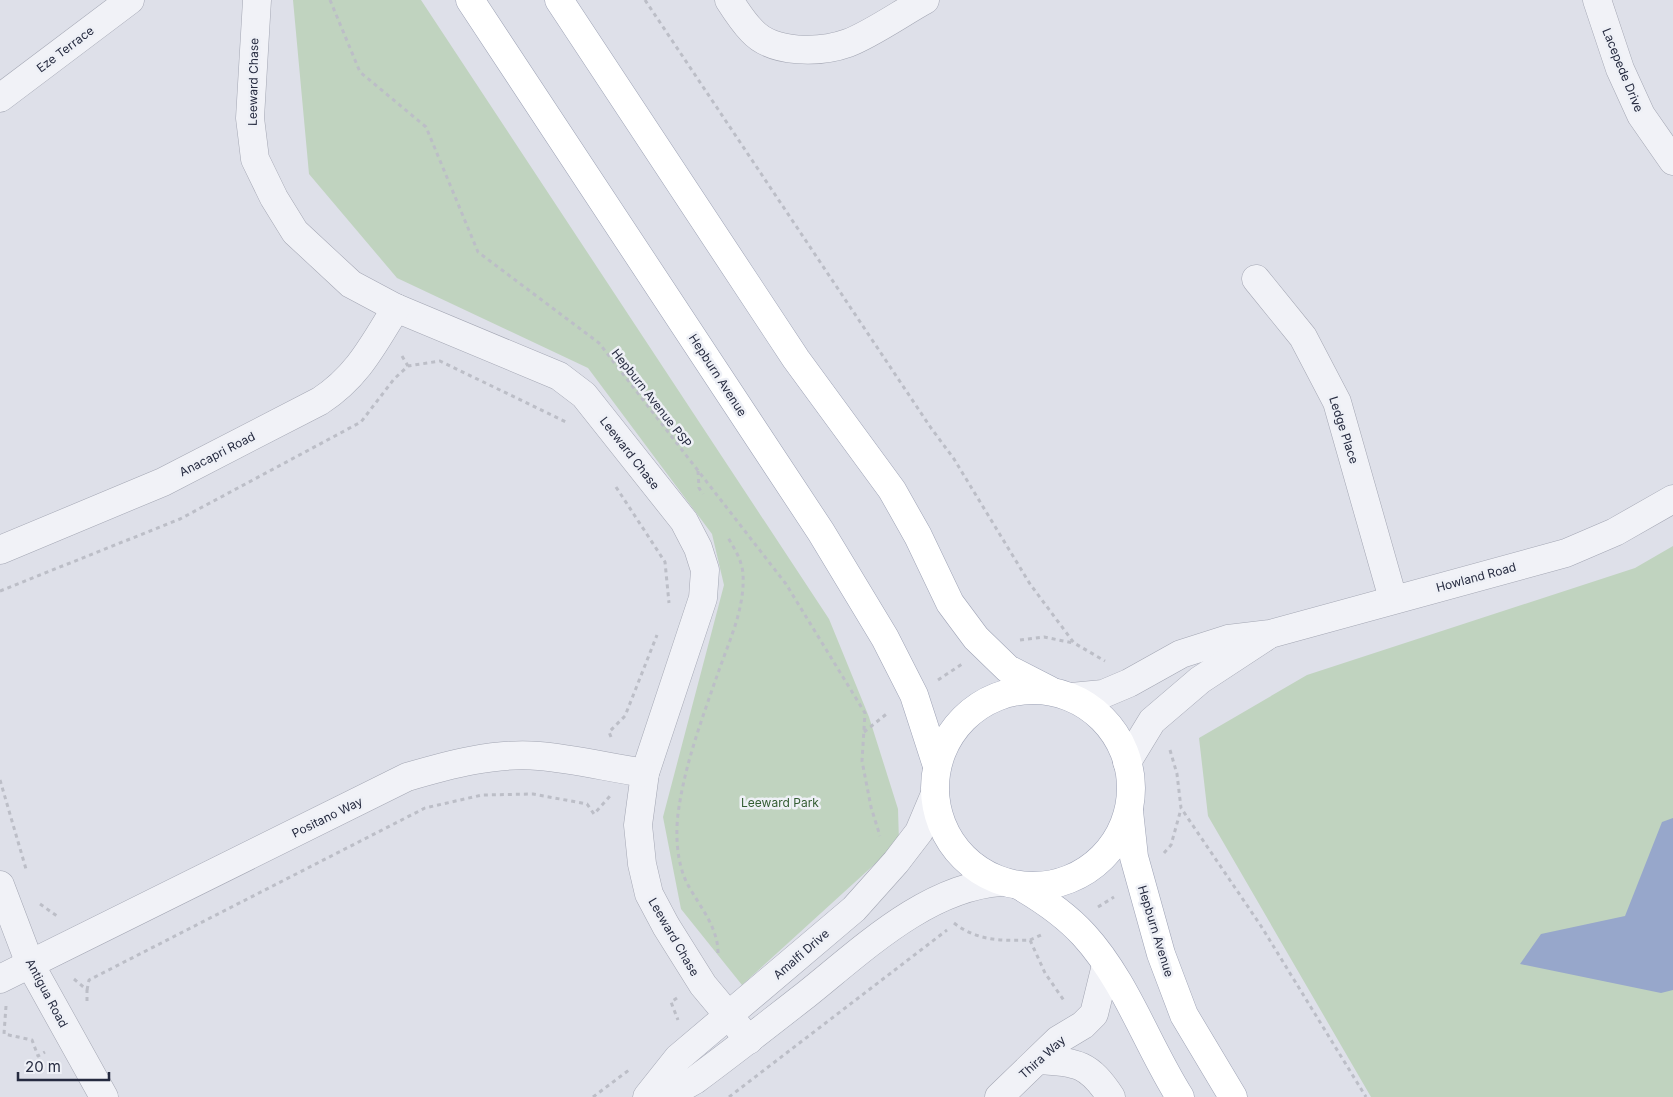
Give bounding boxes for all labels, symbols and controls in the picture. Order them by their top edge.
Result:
street label: Eze Terrace [33,23,97,75]
street label: Lacepede Drive [1599,26,1647,114]
street label: Leeward Chase [245,38,261,126]
street label: Hepburn Avenue [686,331,750,419]
street label: Hepburn Avenue PSP [609,346,695,451]
street label: Ledge Place [1326,394,1362,466]
street label: Leeward Chase [597,414,663,492]
street label: Anacapri Road [177,428,257,480]
street label: Howland Road [1434,559,1518,595]
street label: Positano Way [289,793,365,841]
park label: Leeward Park [741,795,819,810]
street label: Hepburn Avenue [1135,883,1177,979]
street label: Leeward Chase [645,895,703,979]
street label: Amalfi Drive [770,926,832,982]
street label: Antigua Road [23,956,71,1030]
street label: Thira Way [1016,1032,1068,1082]
scale bar [18,1050,109,1082]
text: 20 m [25,1057,61,1076]

